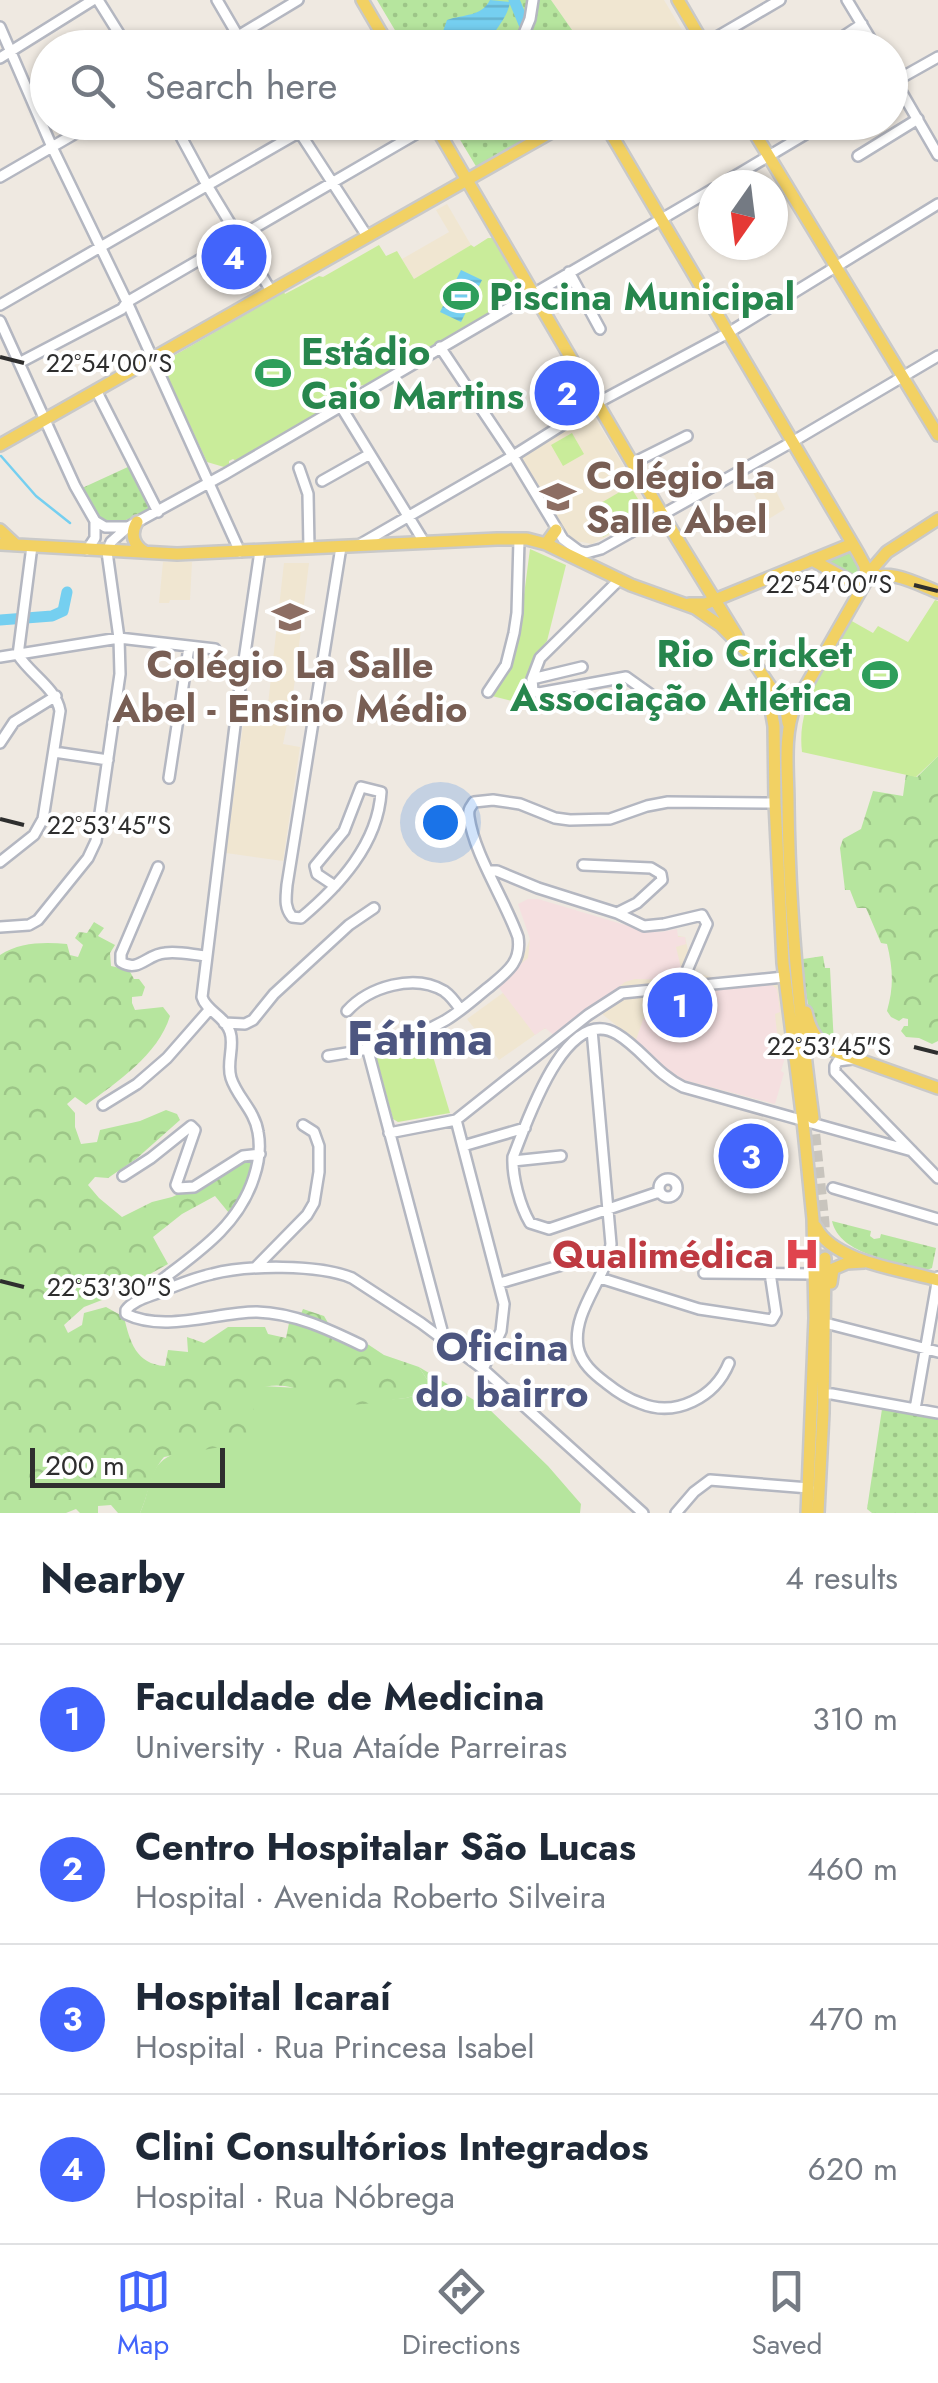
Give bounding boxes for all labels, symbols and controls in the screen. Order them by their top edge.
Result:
search box [30,30,908,140]
icon: search [65,58,120,113]
text: Search here [145,58,337,113]
north arrow [698,170,788,260]
pin: 4 [202,220,266,294]
place label: Piscina Municipal [489,269,795,324]
sports icon: Piscina Municipal [442,277,480,315]
place label: Estádio Caio Martins [301,324,524,423]
text: 22°54'00"S [46,345,172,381]
sports icon: Estádio Caio Martins [254,354,292,392]
pin: 2 [534,356,600,430]
place label: Colégio La Salle Abel [586,448,775,547]
school or university icon: Colégio La Salle Abel [539,478,577,516]
text: 22°54'00"S [766,566,892,602]
school or university icon: Colégio La Salle Abel - Ensino Médio [271,598,309,636]
place label: Rio Cricket Associação Atlética [509,626,852,725]
place label: Colégio La Salle Abel - Ensino Médio [112,637,467,736]
sports icon: Rio Cricket Associação Atlética [861,656,899,694]
your location [415,797,466,848]
text: 22°53'45"S [47,807,171,843]
pin: 1 [648,968,712,1042]
district label: Fátima [347,1004,493,1073]
text: 22°53'45"S [767,1028,891,1064]
pin: 3 [718,1118,784,1194]
place label: Qualimédica [552,1227,774,1282]
hospital icon: Qualimédica [783,1235,821,1273]
text: 22°53'30"S [47,1269,171,1305]
district label: Oficina do bairro [415,1318,589,1422]
scale bar [30,1443,225,1488]
text: 200 m [45,1445,125,1486]
text: Nearby [40,1548,184,1609]
text: 4 results [785,1555,898,1601]
text: Faculdade de Medicina [135,1669,545,1724]
text: 1 [64,1696,81,1742]
text: 310 m [812,1696,898,1742]
text: University · Rua Ataíde Parreiras [135,1724,567,1770]
text: Centro Hospitalar São Lucas [135,1819,636,1874]
text: 2 [62,1846,83,1892]
text: 460 m [807,1846,898,1892]
text: Hospital · Avenida Roberto Silveira [135,1874,606,1920]
text: Hospital Icaraí [135,1969,391,2024]
text: 3 [63,1996,82,2042]
text: 470 m [809,1996,898,2042]
text: Hospital · Rua Princesa Isabel [135,2024,535,2070]
text: Clini Consultórios Integrados [135,2119,649,2174]
text: 4 [61,2146,84,2192]
text: 620 m [808,2146,898,2192]
text: Hospital · Rua Nóbrega [135,2174,455,2220]
tab: Map [116,2264,171,2365]
tab: Directions [402,2264,520,2365]
tab: Saved [751,2264,822,2365]

